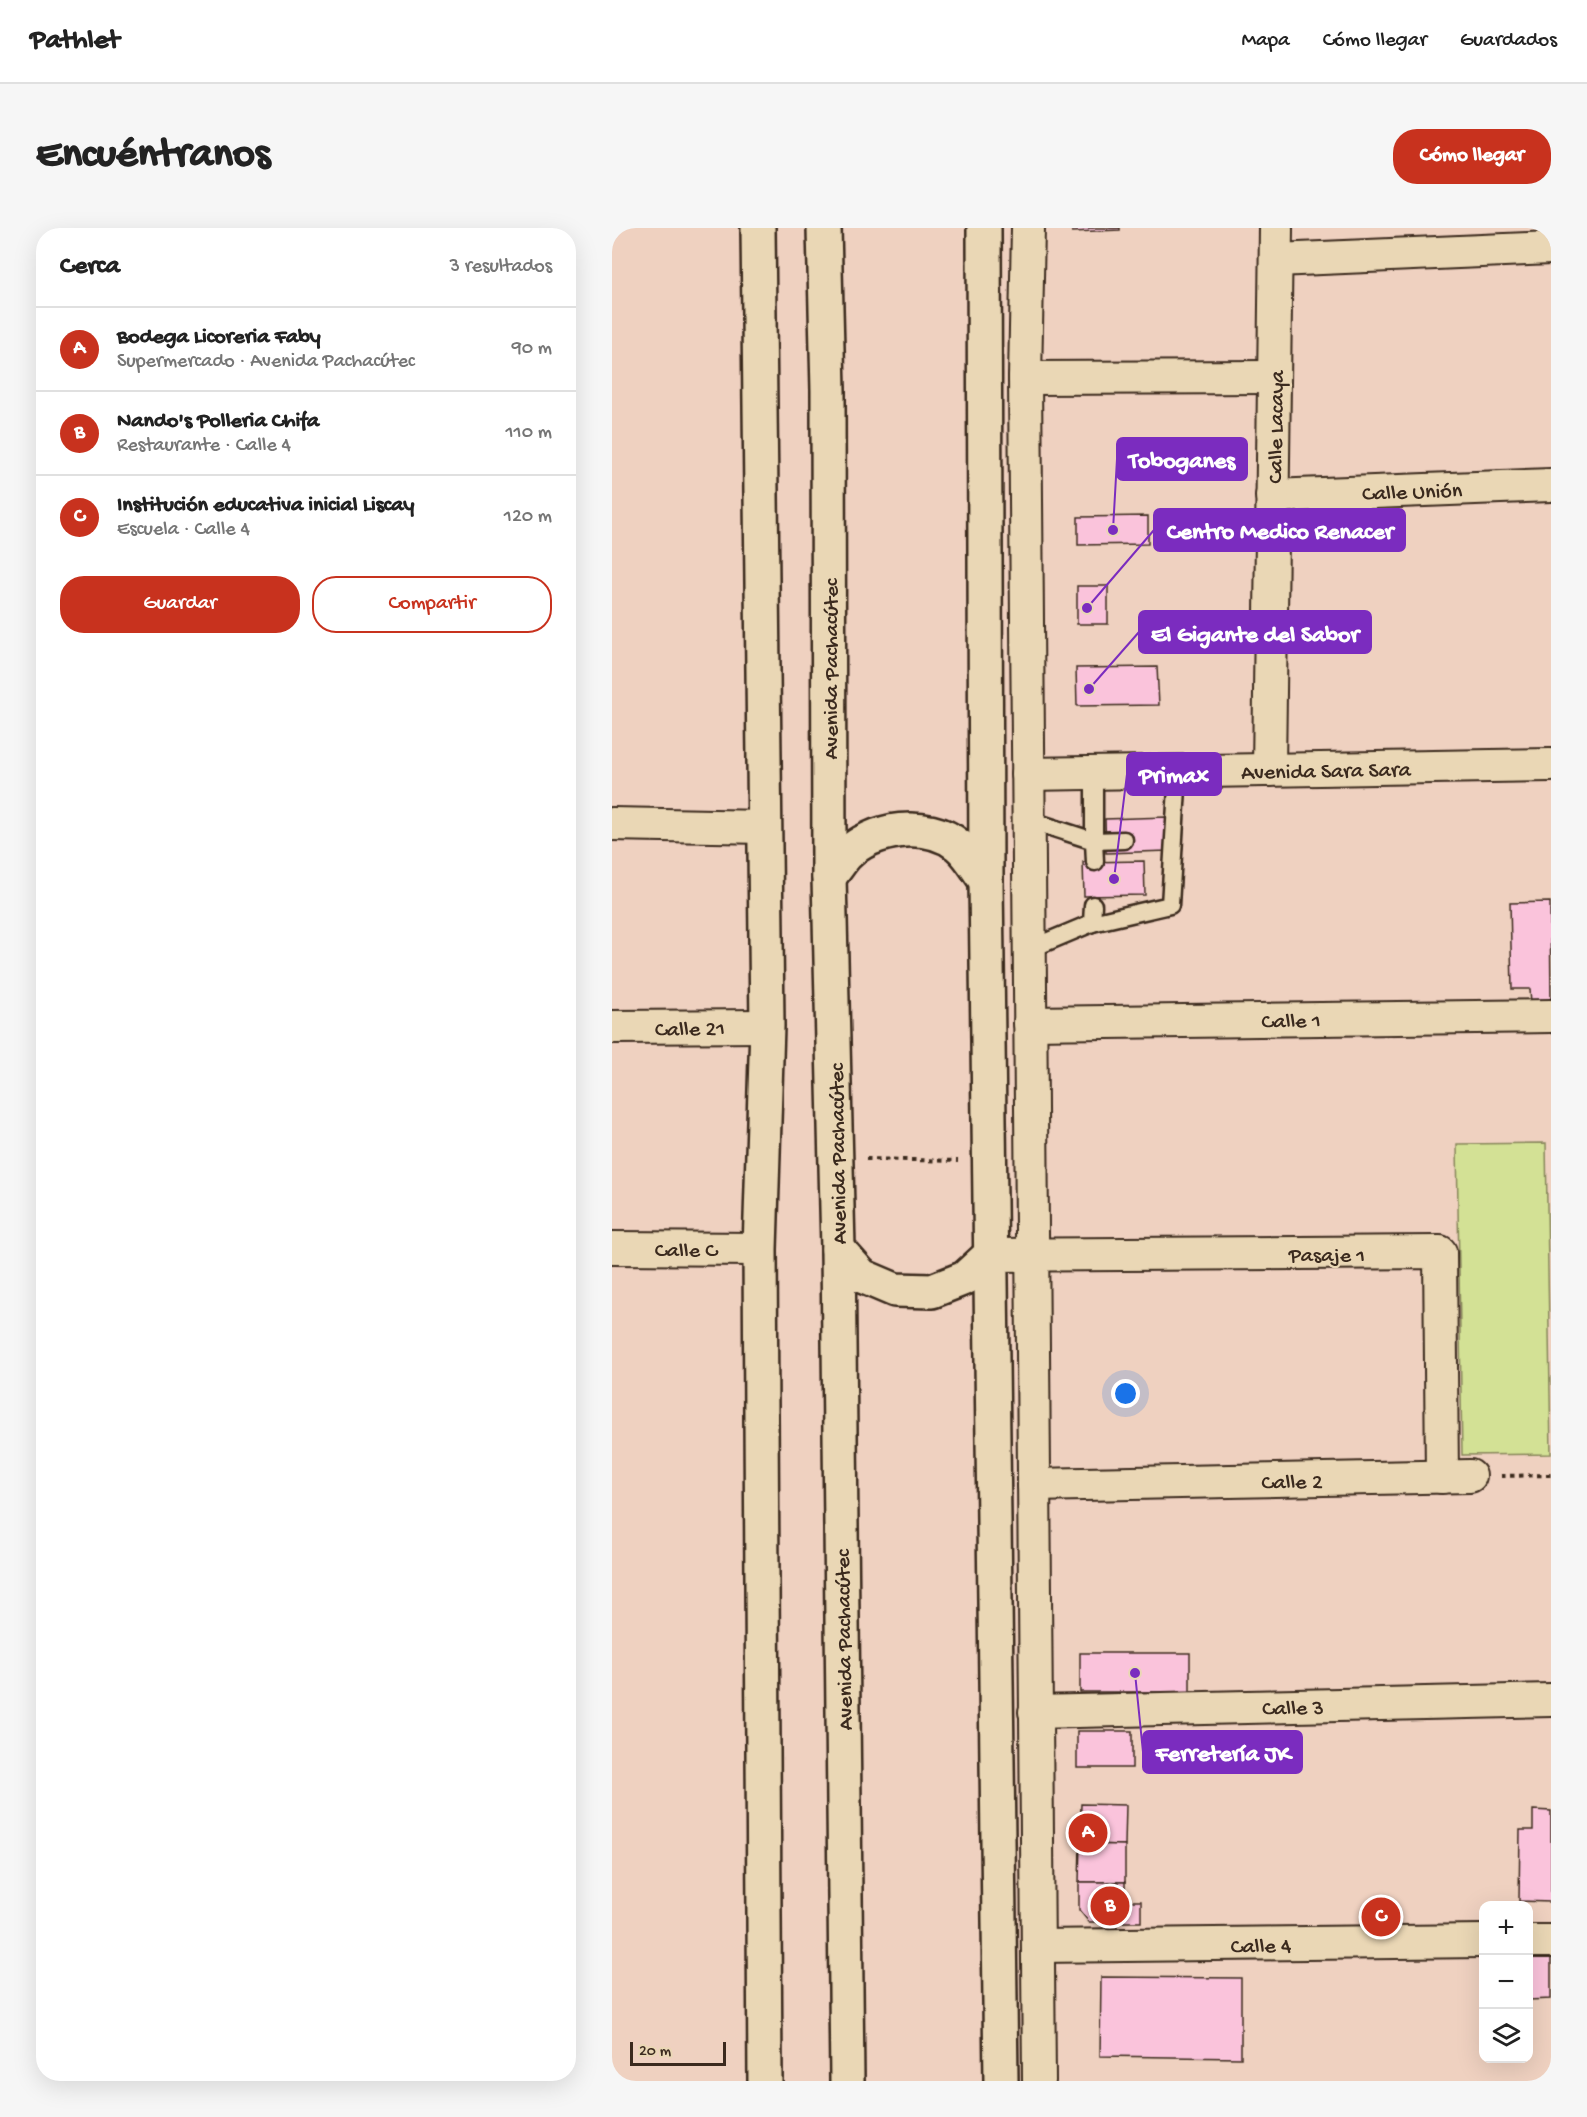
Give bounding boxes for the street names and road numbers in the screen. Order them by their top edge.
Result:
street label: Calle Lacaya [1264,369,1292,484]
street label: Calle Unión [1362,479,1463,509]
street label: Avenida Pachacútec [820,577,846,760]
street label: Avenida Sara Sara [1241,759,1412,787]
street label: Calle 1 [1261,1009,1321,1037]
street label: Calle 21 [655,1017,725,1045]
street label: Avenida Pachacútec [825,1062,855,1245]
street label: Calle C [655,1239,719,1265]
street label: Pasaje 1 [1288,1244,1365,1270]
street label: Calle 2 [1261,1470,1323,1498]
street label: Avenida Pachacútec [831,1548,861,1731]
street label: Calle 3 [1262,1696,1324,1724]
street label: Calle 4 [1230,1934,1292,1962]

